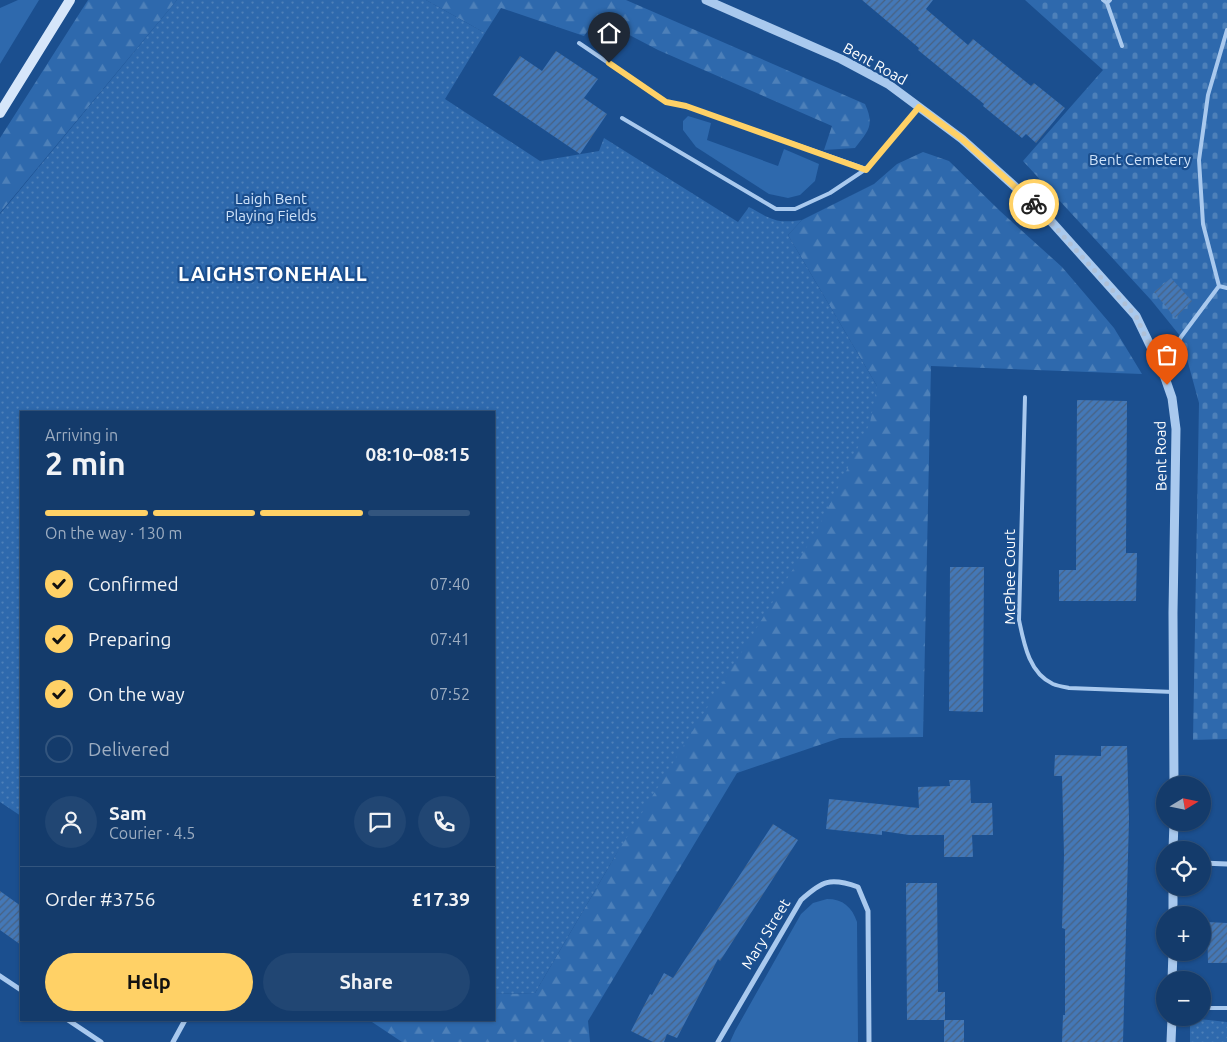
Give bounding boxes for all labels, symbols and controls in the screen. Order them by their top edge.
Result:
pin [588,12,630,63]
icon: home [595,19,623,47]
street label: Bent Road [840,39,910,88]
park label: Bent Cemetery [1089,151,1191,168]
courier [1009,179,1059,229]
park label: Laigh Bent Playing Fields [225,190,317,224]
icon: bike [1020,190,1048,218]
district label: LAIGHSTONEHALL [178,262,368,285]
pin [1146,334,1188,385]
icon: bag [1153,341,1181,369]
street label: Bent Road [1151,421,1170,491]
text: Arriving in [45,426,118,444]
text: 08:10–08:15 [365,443,470,465]
text: 2 min [45,445,126,481]
text: On the way · 130 m [45,524,182,542]
street label: McPhee Court [1001,529,1018,625]
icon: check [45,570,73,598]
text: Confirmed [88,573,179,595]
text: 07:40 [430,575,470,593]
icon: check [45,625,73,653]
text: Preparing [88,628,172,650]
text: 07:41 [430,630,470,648]
icon: check [45,680,73,708]
text: On the way [88,683,185,705]
text: 07:52 [430,685,470,703]
text: Delivered [88,738,170,760]
north arrow [1156,776,1211,831]
map controls [1156,776,1211,1026]
button: person [45,796,97,848]
button: chat [354,796,406,848]
button: phone [418,796,470,848]
text: Sam [109,802,147,824]
text: Courier · 4.5 [109,824,195,842]
button: locate [1156,841,1211,896]
text: Order #3756 [45,888,155,910]
text: £17.39 [412,888,470,910]
street label: Mary Street [738,895,793,972]
button: + [1156,906,1211,961]
button: Help [45,953,253,1011]
button: Share [263,953,470,1011]
button: − [1156,971,1211,1026]

